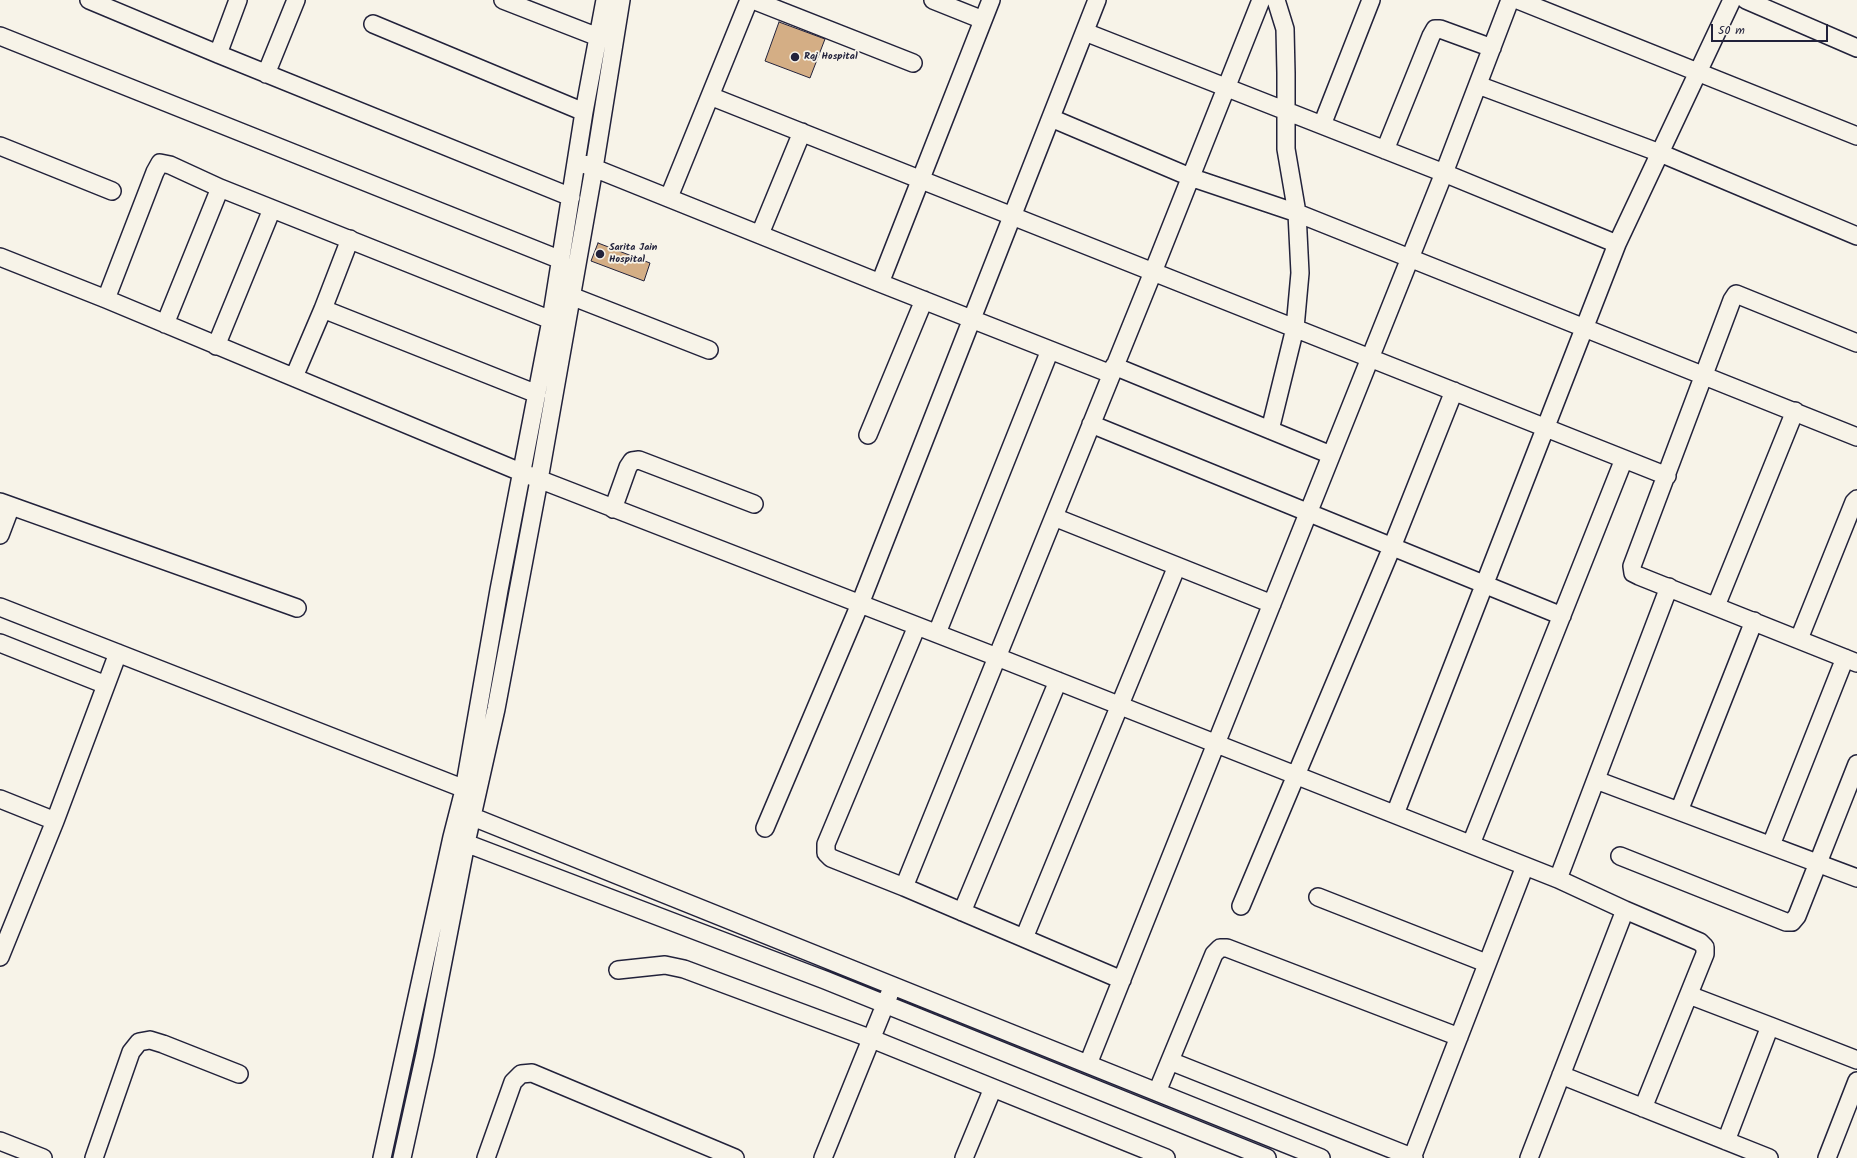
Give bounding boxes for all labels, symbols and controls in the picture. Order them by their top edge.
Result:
scale bar [1713,16,1830,42]
text: 50 m [1718,21,1745,40]
marker: Raj Hospital [789,51,801,63]
place label: Raj Hospital [804,51,858,63]
place label: Sarita Jain Hospital [609,242,657,266]
marker: Sarita Jain Hospital [594,248,606,260]

